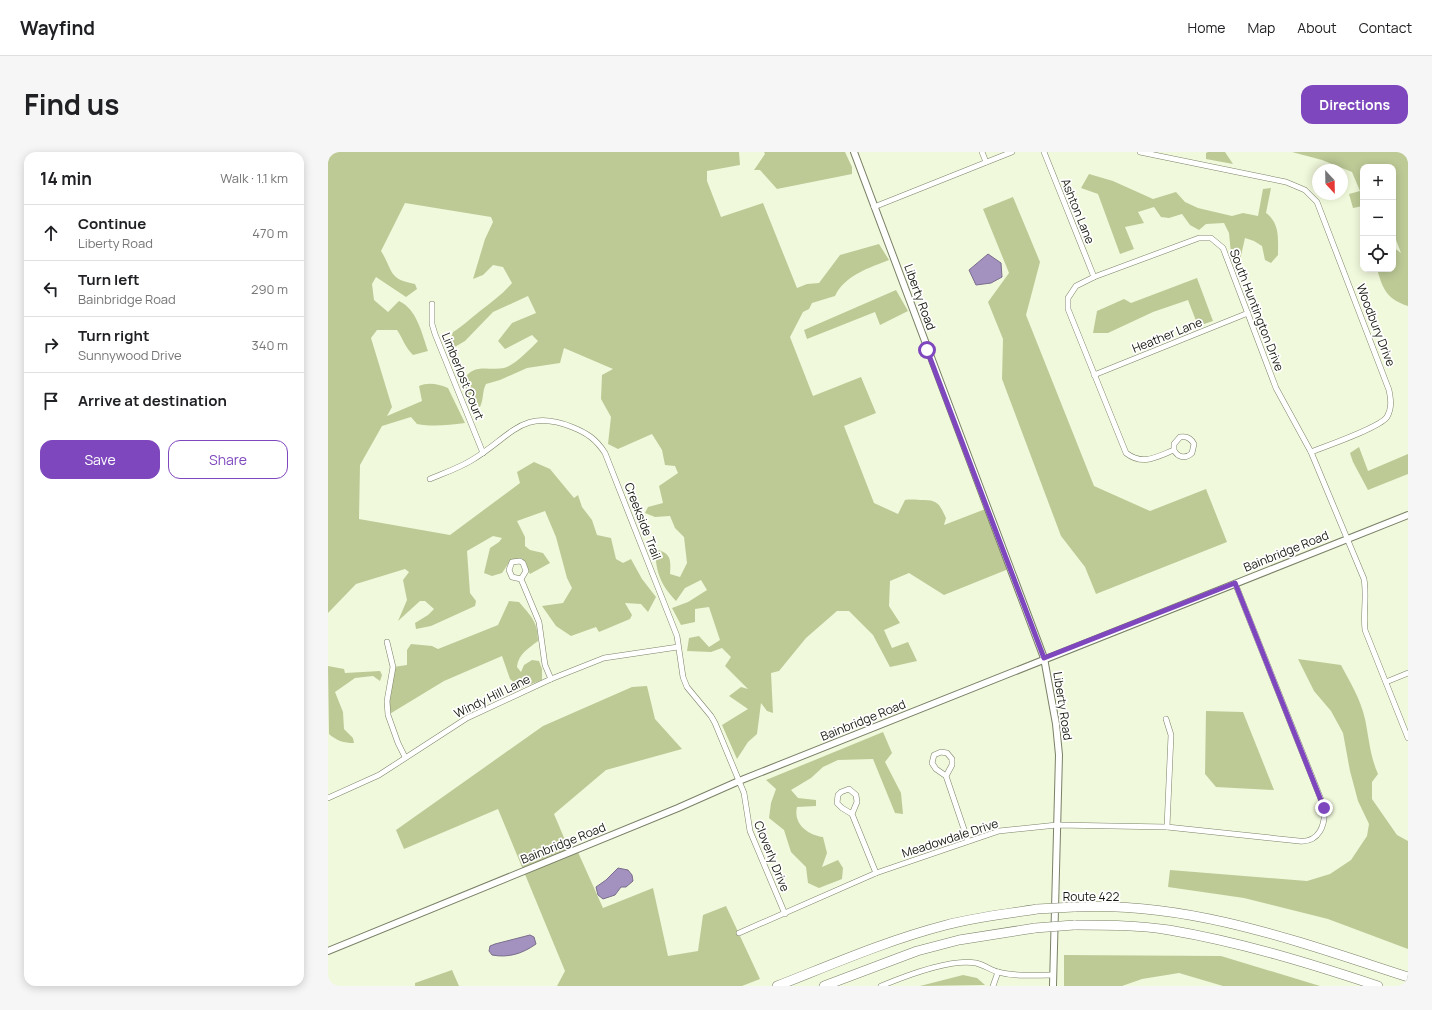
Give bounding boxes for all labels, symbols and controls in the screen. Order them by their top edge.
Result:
text: Wayfind [20,15,95,41]
text: Home [1188,18,1225,37]
text: Map [1247,18,1275,37]
text: About [1297,18,1337,37]
text: Contact [1359,18,1412,37]
text: Find us [24,85,119,123]
button: Directions [1301,85,1408,124]
north arrow [1312,164,1348,200]
map controls [1360,164,1396,272]
button: + [1360,164,1396,200]
text: 14 min [40,167,92,190]
text: Walk · 1.1 km [220,169,288,187]
street label: Ashton Lane [1057,176,1099,246]
button: − [1360,200,1396,236]
text: Continue [78,213,146,234]
icon: ahead [40,222,62,244]
text: 470 m [252,224,288,242]
text: Liberty Road [78,234,153,252]
button: locate [1360,236,1396,272]
street label: South Huntington Drive [1226,246,1288,374]
street label: Liberty Road [900,262,940,332]
text: Turn left [78,269,140,290]
icon: left [40,278,62,300]
text: 290 m [251,280,288,298]
street label: Woodbury Drive [1352,281,1400,369]
text: Bainbridge Road [78,290,176,308]
street label: Heather Lane [1129,313,1205,357]
text: Turn right [78,325,149,346]
street label: Limberlost Court [438,330,488,422]
icon: right [40,334,62,356]
text: 340 m [252,336,288,354]
route start [918,341,936,359]
text: Sunnywood Drive [78,346,182,364]
icon: arrive [40,390,62,412]
text: Arrive at destination [78,390,227,411]
button: Save [40,440,160,479]
button: Share [168,440,288,479]
street label: Creekside Trail [621,480,665,562]
street label: Bainbridge Road [1241,526,1331,576]
street label: Windy Hill Lane [451,670,533,722]
street label: Liberty Road [1049,671,1077,741]
street label: Bainbridge Road [818,695,908,745]
route end [1315,799,1333,817]
street label: Meadowdale Drive [900,814,1000,862]
street label: Bainbridge Road [518,818,608,868]
street label: Cloverly Drive [750,818,794,894]
street label: Route 422 [1063,888,1119,905]

